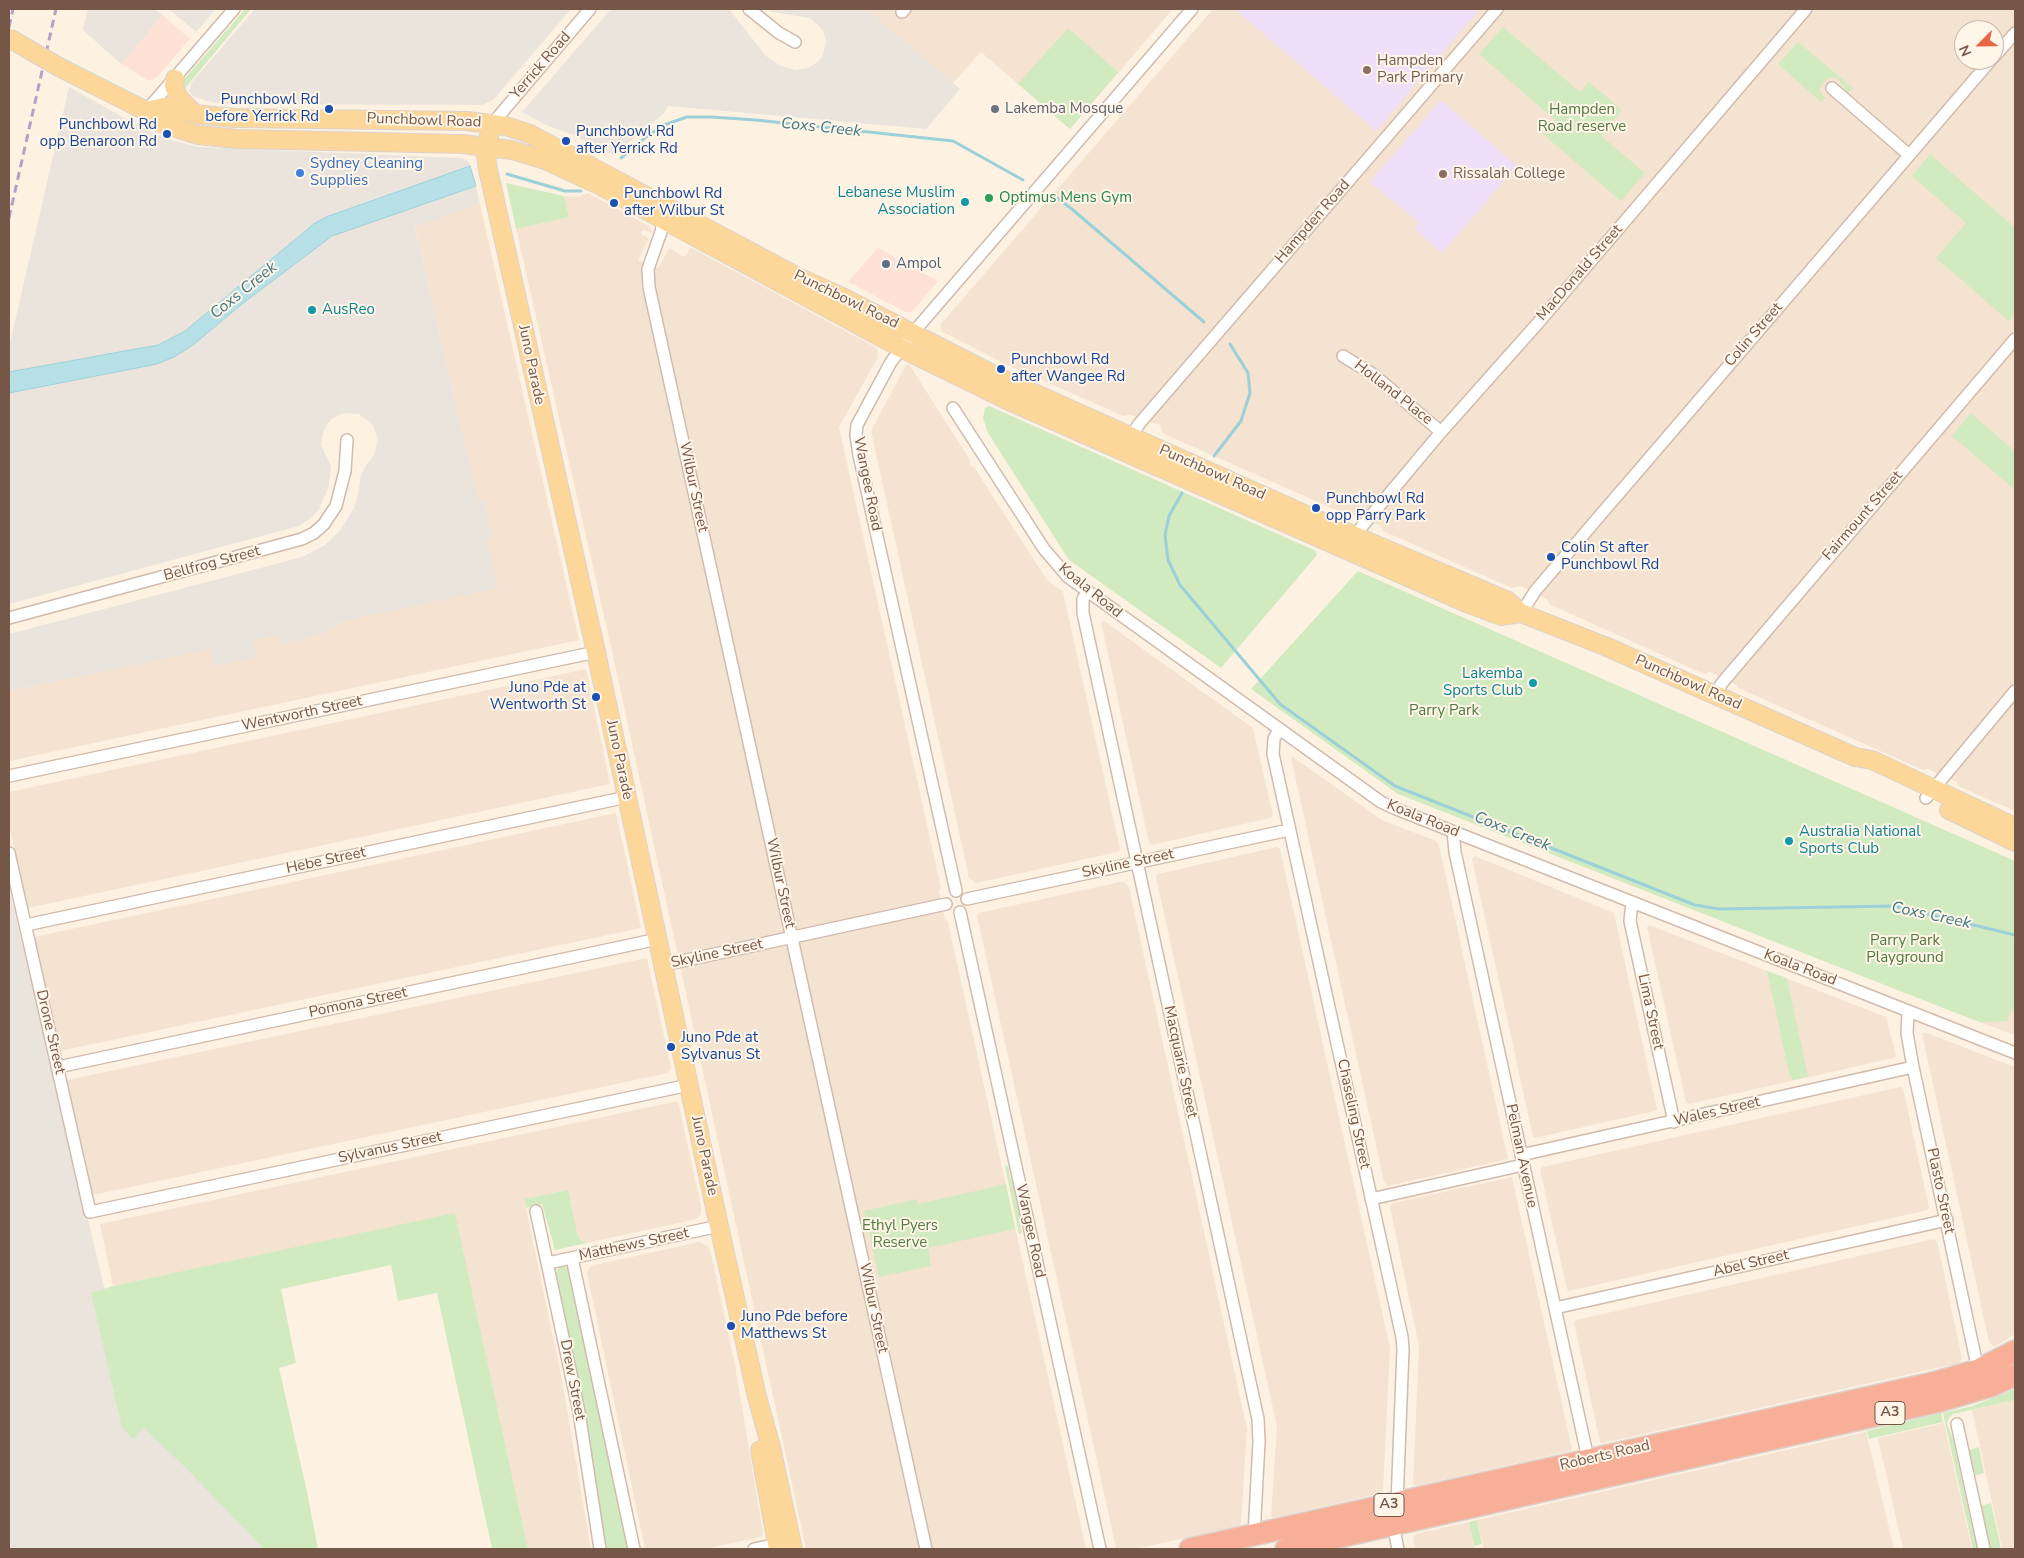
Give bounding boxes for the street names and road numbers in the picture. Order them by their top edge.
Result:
street label: Yerrick Road [507,29,575,103]
street label: Punchbowl Road [366,110,482,132]
street label: Hampden Road [1272,176,1354,268]
street label: MacDonald Street [1533,221,1627,325]
street label: Punchbowl Road [791,267,901,333]
street label: Colin Street [1721,299,1787,371]
street label: Juno Parade [514,323,548,407]
street label: Holland Place [1350,357,1436,429]
street label: Wangee Road [849,435,885,533]
street label: Wilbur Street [675,440,711,534]
street label: Punchbowl Road [1156,441,1268,505]
street label: Fairmount Street [1819,468,1907,564]
street label: Bellfrog Street [162,542,262,586]
street label: Koala Road [1055,560,1125,622]
street label: Punchbowl Road [1632,651,1744,715]
street label: Wentworth Street [240,692,364,736]
street label: Juno Parade [602,718,636,802]
street label: Koala Road [1384,796,1462,842]
street label: Wilbur Street [762,836,798,930]
street label: Hebe Street [285,844,367,878]
street label: Skyline Street [1080,845,1176,883]
street label: Skyline Street [669,935,765,973]
street label: Koala Road [1761,946,1839,990]
street label: Lima Street [1633,972,1667,1052]
street label: Pomona Street [307,984,409,1022]
street label: Drone Street [32,988,68,1076]
street label: Macquarie Street [1159,1004,1201,1120]
street label: Chaseling Street [1333,1057,1373,1171]
street label: Wales Street [1672,1093,1762,1131]
street label: Pelman Avenue [1501,1102,1541,1210]
street label: Juno Parade [687,1114,721,1198]
street label: Sylvanus Street [337,1128,443,1168]
street label: Plasto Street [1922,1146,1958,1236]
street label: Wangee Road [1011,1182,1049,1280]
street label: Matthews Street [577,1225,691,1265]
street label: Abel Street [1712,1247,1790,1281]
street label: Wilbur Street [855,1261,891,1355]
street label: Drew Street [555,1338,589,1422]
road number: A3 [1875,1402,1905,1425]
street label: Roberts Road [1558,1437,1652,1475]
road number: A3 [1374,1494,1404,1516]

